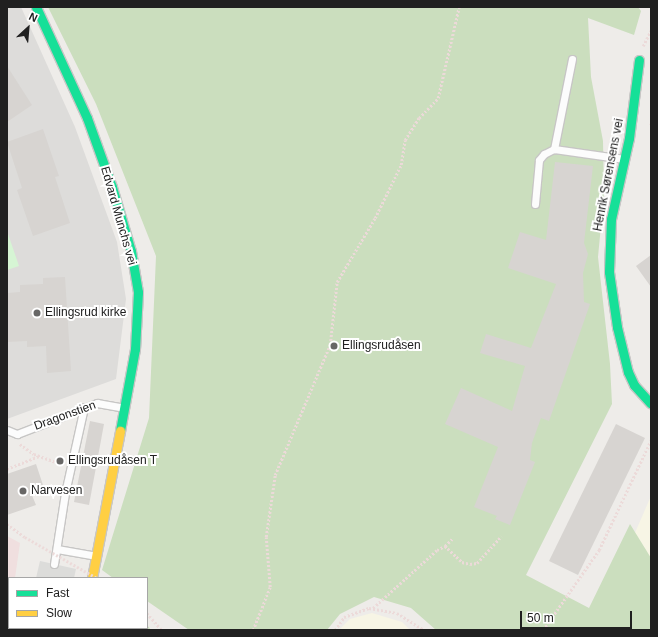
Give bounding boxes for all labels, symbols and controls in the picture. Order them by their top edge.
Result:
north arrow [8,8,48,48]
text: N [27,10,39,24]
street label: Henrik Sørensens vei [591,117,627,233]
street label: Edvard Munchs vei [97,165,139,267]
place label: Ellingsrud kirke [45,306,126,320]
marker: Ellingsrud kirke [32,308,42,318]
place label: Ellingsrudåsen [342,339,421,353]
marker: Ellingsrudåsen [329,341,339,351]
street label: Dragonstien [32,398,98,434]
place label: Ellingsrudåsen T [68,454,157,468]
marker: Ellingsrudåsen T [55,456,65,466]
place label: Narvesen [31,484,82,498]
marker: Narvesen [18,486,28,496]
legend [8,577,148,629]
text: Fast [46,586,69,600]
scale bar [522,603,634,629]
text: Slow [46,606,72,620]
text: 50 m [527,611,554,625]

